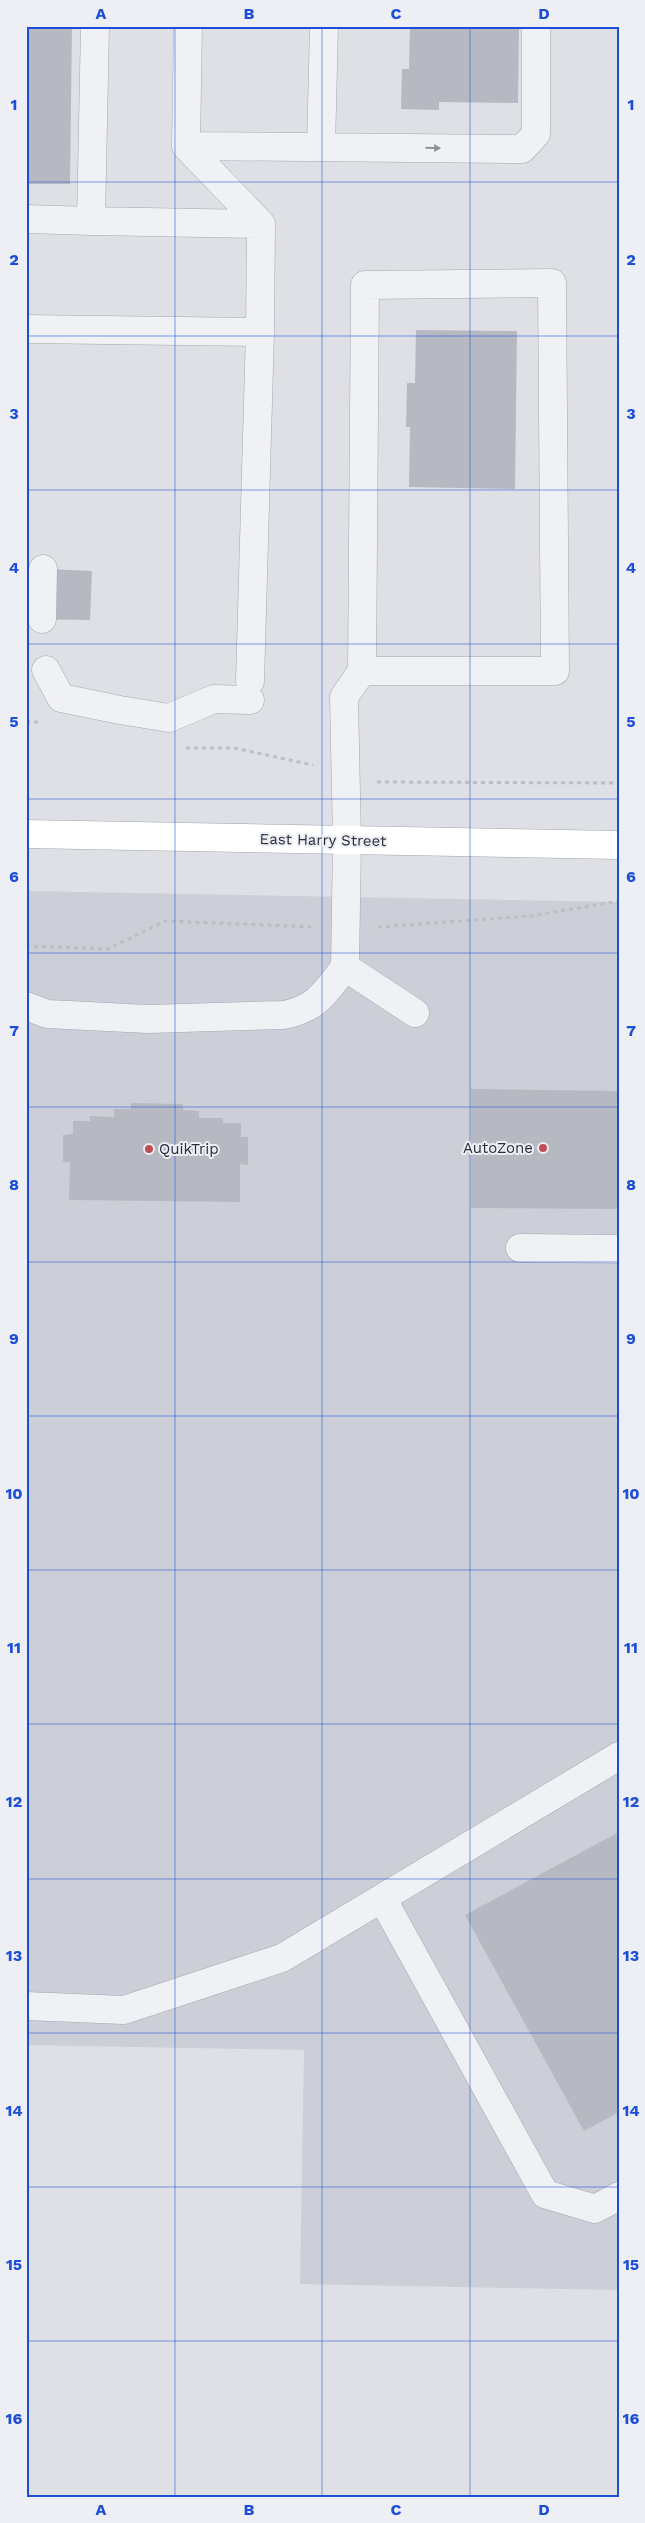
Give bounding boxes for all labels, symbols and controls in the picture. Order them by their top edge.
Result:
text: A [96,4,107,23]
text: B [244,4,255,23]
text: C [391,4,402,23]
text: D [538,4,550,23]
text: 1 [11,95,17,114]
text: 1 [628,95,634,114]
one-way arrow [425,144,441,152]
text: 2 [9,250,19,269]
text: 2 [626,250,636,269]
text: 3 [9,404,19,423]
text: 3 [626,404,636,423]
text: 4 [9,558,19,577]
text: 4 [626,558,636,577]
text: 5 [9,712,19,731]
text: 5 [626,712,636,731]
street label: East Harry Street [260,830,387,850]
text: 6 [9,867,19,886]
text: 6 [626,867,636,886]
text: 7 [9,1021,19,1040]
text: 7 [626,1021,636,1040]
place label: AutoZone [463,1139,533,1157]
place label: QuikTrip [159,1140,219,1158]
marker: AutoZone [537,1142,549,1154]
marker: QuikTrip [143,1143,155,1155]
text: 8 [9,1175,19,1194]
text: 8 [626,1175,636,1194]
text: 9 [9,1329,19,1348]
text: 9 [626,1329,636,1348]
text: 10 [5,1484,23,1503]
text: 10 [622,1484,640,1503]
text: 11 [7,1638,21,1657]
text: 11 [624,1638,638,1657]
text: 12 [6,1792,22,1811]
text: 12 [623,1792,639,1811]
text: 13 [6,1946,22,1965]
text: 13 [623,1946,639,1965]
text: 14 [5,2101,23,2120]
text: 14 [622,2101,640,2120]
text: 15 [6,2255,22,2274]
text: 15 [623,2255,639,2274]
text: 16 [6,2409,23,2428]
text: 16 [623,2409,640,2428]
text: A [96,2500,107,2519]
text: B [244,2500,255,2519]
text: C [391,2500,402,2519]
text: D [538,2500,550,2519]

